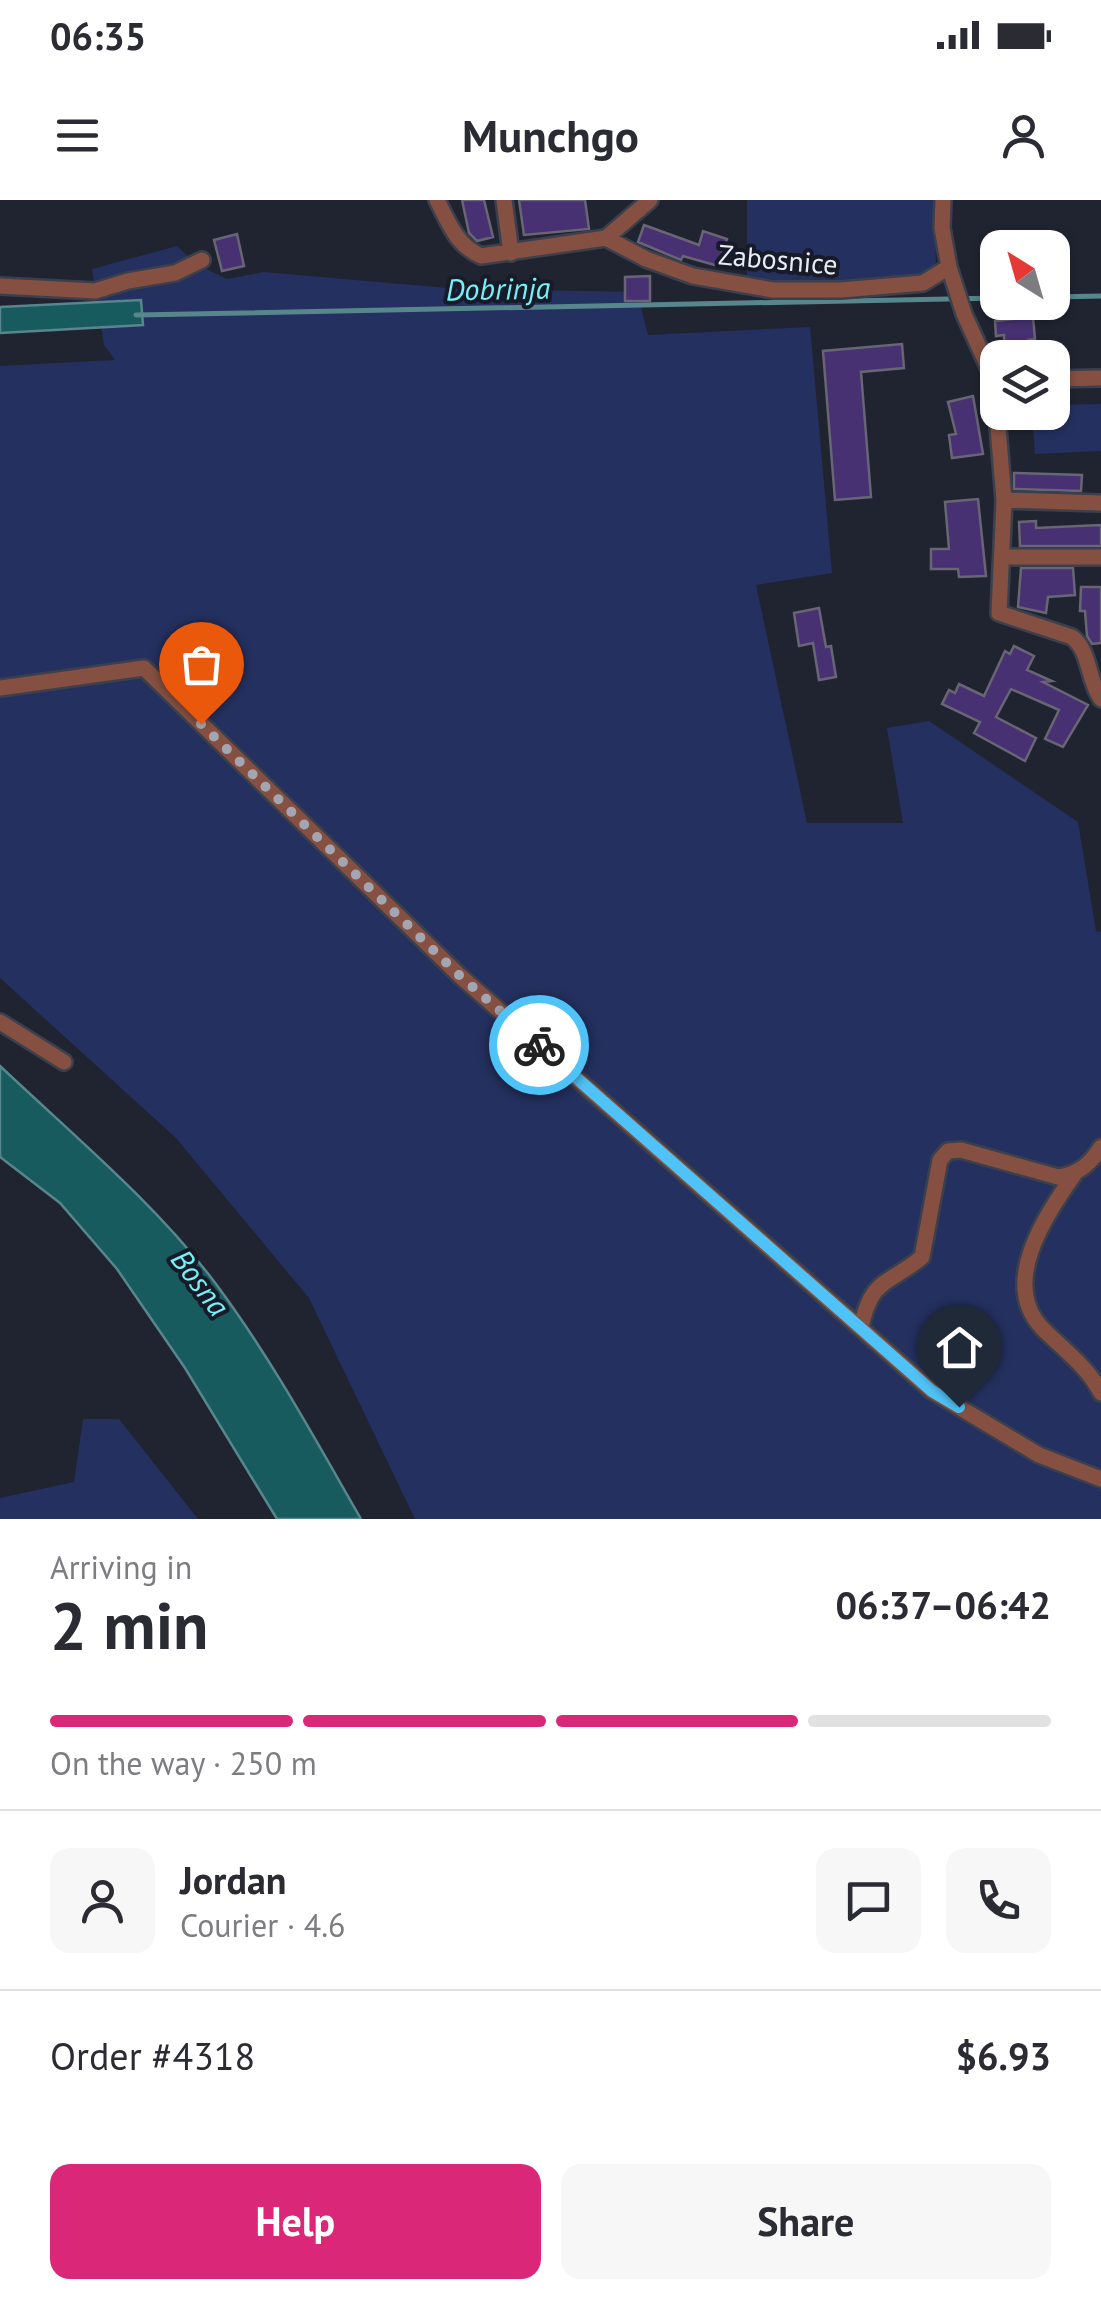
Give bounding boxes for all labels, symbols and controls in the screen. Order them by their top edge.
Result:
text: 06:35 [50,11,146,60]
text: Munchgo [462,106,639,164]
icon: menu [50,108,105,163]
icon: person [996,108,1051,163]
north arrow [980,230,1070,320]
map controls [980,230,1070,430]
street label: Zabosnice [717,235,839,283]
water label: Dobrinja [445,268,551,308]
button: layers [980,340,1070,430]
pin [159,622,244,725]
icon: bag [174,637,229,692]
courier [489,995,589,1095]
icon: bike [512,1018,567,1073]
water label: Bosna [163,1241,239,1324]
pin [917,1305,1002,1408]
icon: home [932,1320,987,1375]
text: Arriving in [50,1546,192,1588]
text: 06:37–06:42 [836,1580,1051,1629]
text: 2 min [50,1583,209,1667]
text: On the way · 250 m [50,1742,317,1784]
button: person [50,1848,155,1953]
button: chat [816,1848,921,1953]
button: phone [946,1848,1051,1953]
text: Jordan [180,1855,286,1904]
text: Courier · 4.6 [180,1904,346,1946]
text: Order #4318 [50,2031,255,2080]
text: $6.93 [955,2031,1051,2080]
button: Help [50,2164,541,2279]
button: Share [561,2164,1051,2279]

